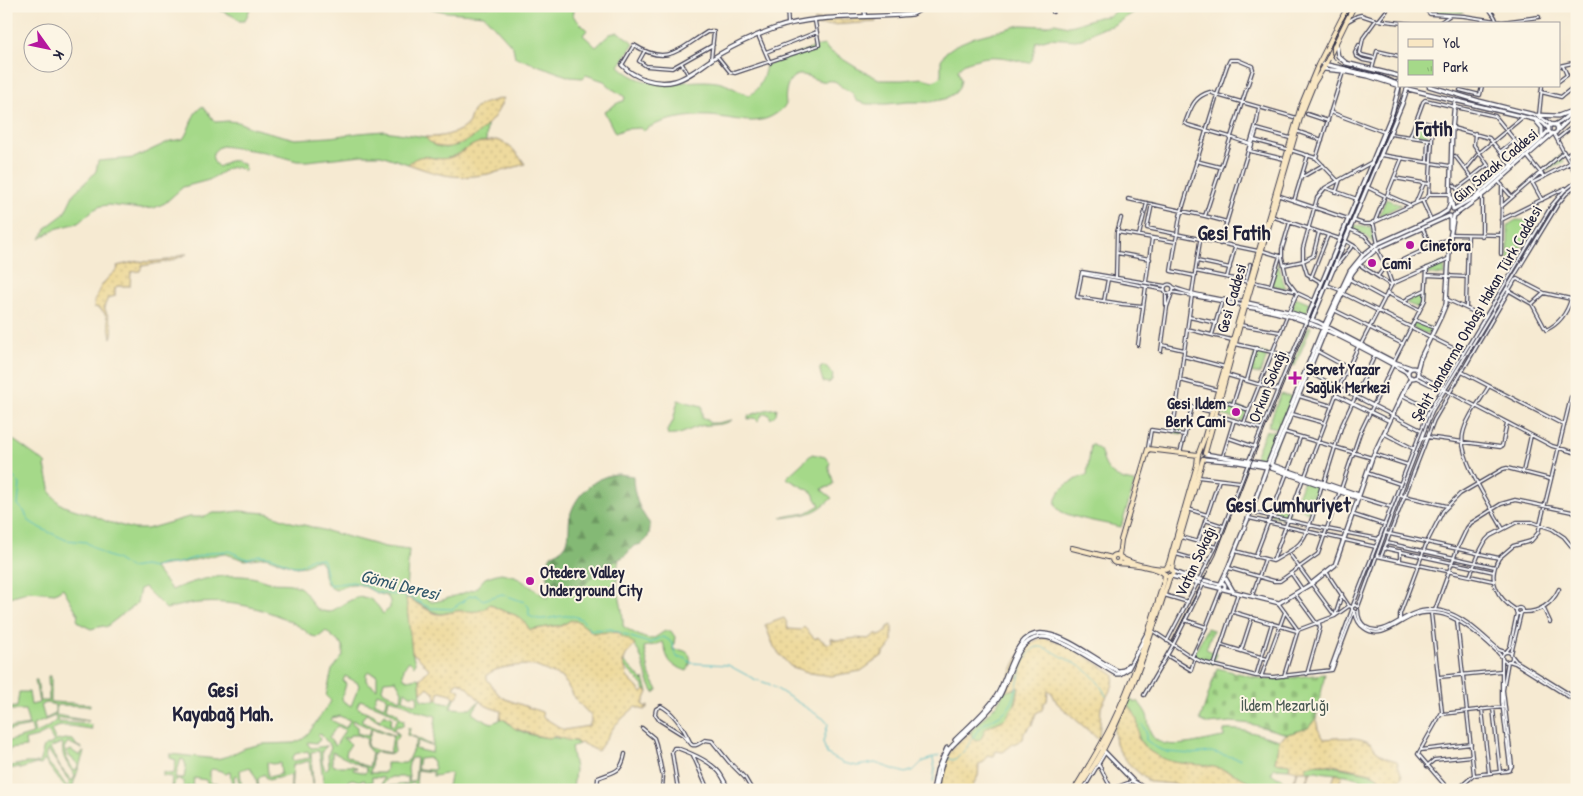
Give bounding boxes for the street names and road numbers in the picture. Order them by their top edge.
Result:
street label: Gün Sazak Caddesi [1447,123,1543,207]
street label: Şehit Jandarma Onbaşı Hakan Türk Caddesi [1405,201,1547,425]
street label: Gesi Caddesi [1211,261,1251,335]
street label: Orkun Sokağı [1242,346,1292,426]
street label: Vatan Sokağı [1169,522,1221,600]

